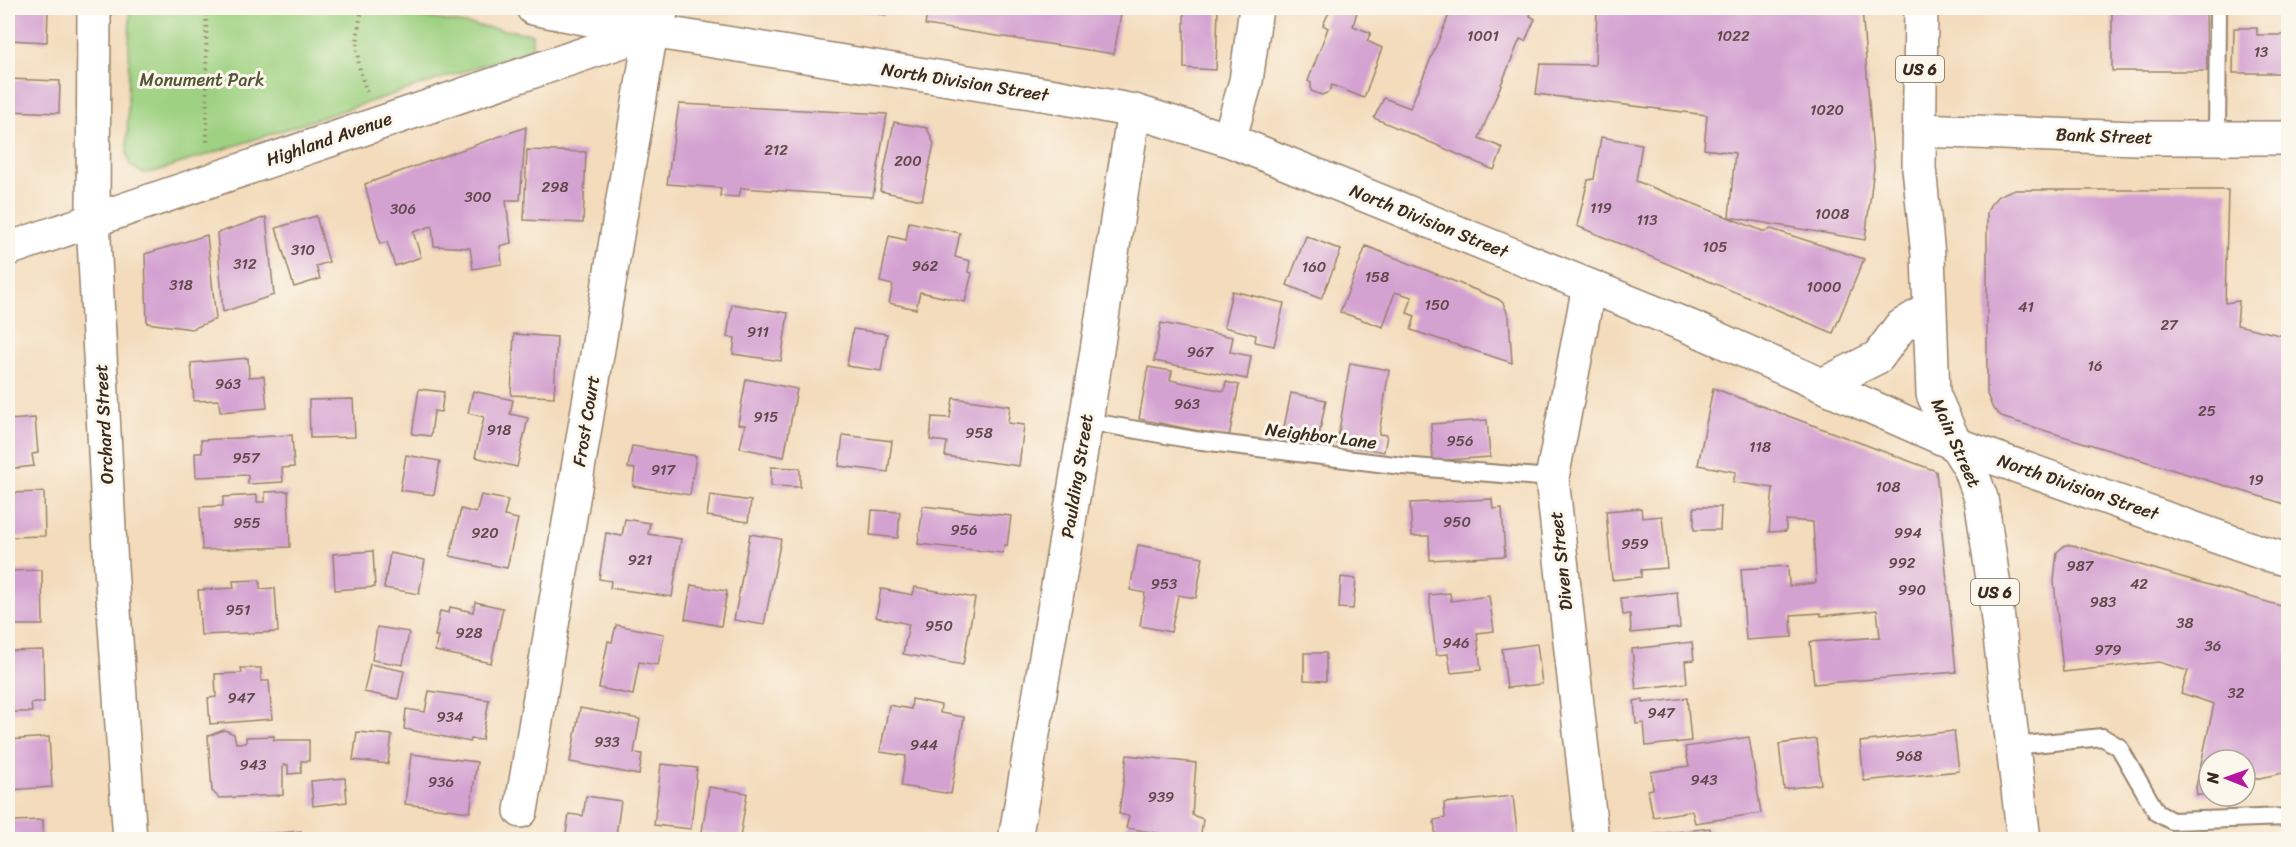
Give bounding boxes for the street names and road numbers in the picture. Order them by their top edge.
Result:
street label: North Division Street [879,53,1052,111]
road number: US 6 [1896,56,1944,82]
street label: Highland Avenue [262,102,396,176]
street label: Bank Street [2055,118,2153,154]
street label: North Division Street [1345,175,1514,268]
street label: Orchard Street [85,363,123,485]
street label: Frost Court [563,373,609,469]
street label: Main Street [1922,393,1990,493]
street label: Paulding Street [1051,411,1103,541]
street label: Neighbor Lane [1263,413,1379,459]
street label: North Division Street [1993,444,2164,530]
street label: Diven Street [1540,510,1582,612]
road number: US 6 [1971,579,2019,605]

